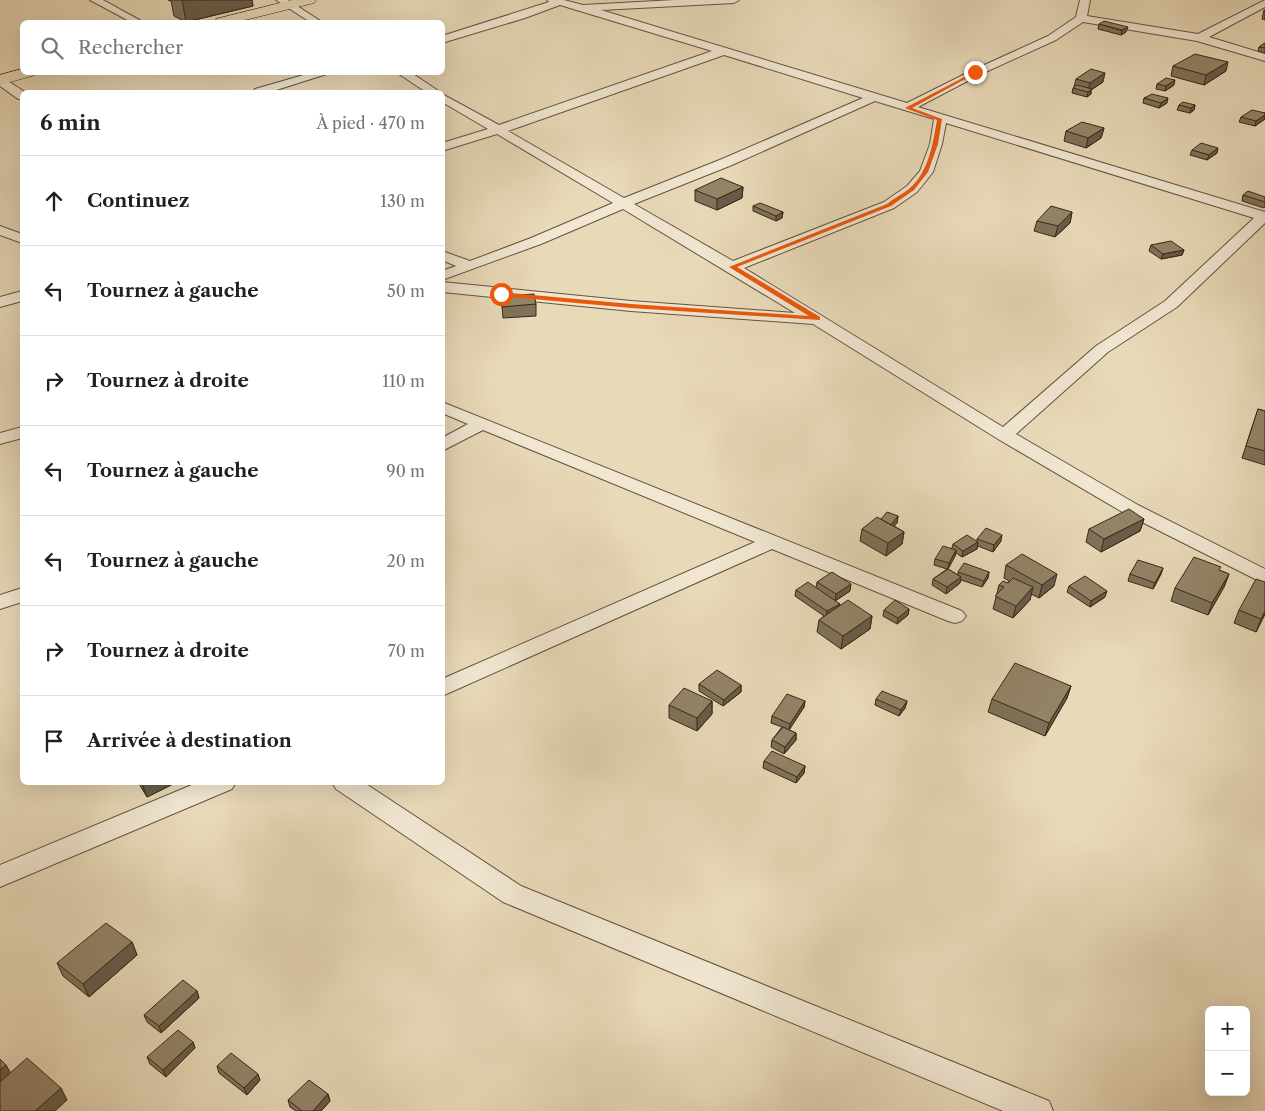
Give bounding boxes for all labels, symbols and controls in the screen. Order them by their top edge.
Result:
search box [20,20,445,75]
icon: search [38,34,66,62]
text: Rechercher [78,36,183,59]
route end [964,61,987,84]
text: 6 min [40,110,101,135]
text: À pied · 470 m [317,113,425,133]
icon: ahead [40,187,68,215]
text: Continuez [87,189,189,212]
text: 130 m [380,191,425,211]
icon: left [40,277,68,305]
text: Tournez à gauche [87,279,259,302]
text: 50 m [387,281,425,301]
route start [490,283,513,306]
icon: right [40,367,68,395]
text: Tournez à droite [87,369,249,392]
text: 110 m [382,371,425,391]
icon: left [40,457,68,485]
text: Tournez à gauche [87,459,259,482]
text: 90 m [386,461,425,481]
icon: left [40,547,68,575]
text: Tournez à gauche [87,549,259,572]
text: 20 m [386,551,425,571]
icon: right [40,637,68,665]
text: Tournez à droite [87,639,249,662]
text: 70 m [388,641,425,661]
icon: arrive [40,727,68,755]
text: Arrivée à destination [87,729,292,752]
map controls [1205,1006,1250,1096]
button: + [1205,1006,1250,1051]
button: − [1205,1051,1250,1096]

